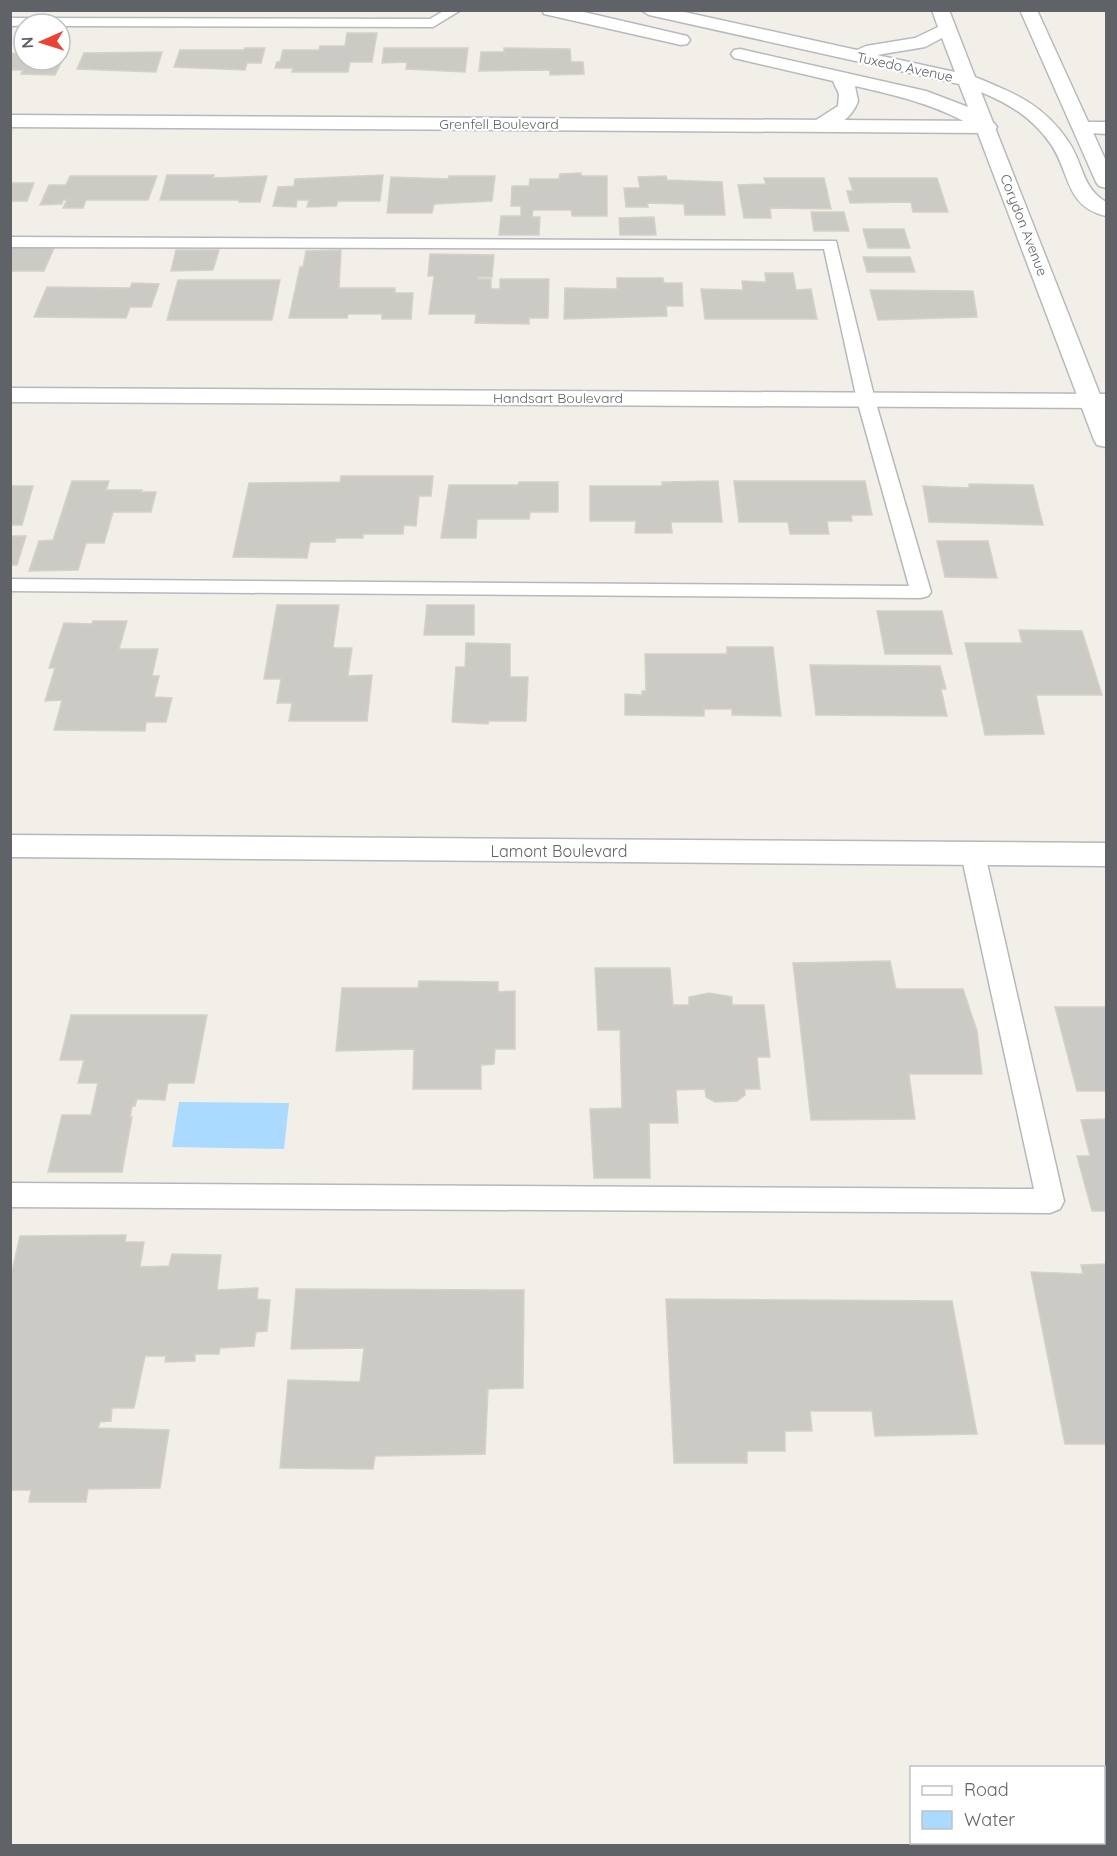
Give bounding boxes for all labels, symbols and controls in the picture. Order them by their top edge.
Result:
north arrow [12,12,72,72]
text: N [17,36,37,49]
street label: Tuxedo Avenue [855,48,955,86]
street label: Grenfell Boulevard [439,115,559,133]
street label: Corydon Avenue [996,172,1052,279]
street label: Handsart Boulevard [493,389,623,407]
street label: Lamont Boulevard [491,841,627,861]
legend [910,1766,1105,1844]
text: Road [964,1778,1009,1801]
text: Water [964,1808,1015,1831]

